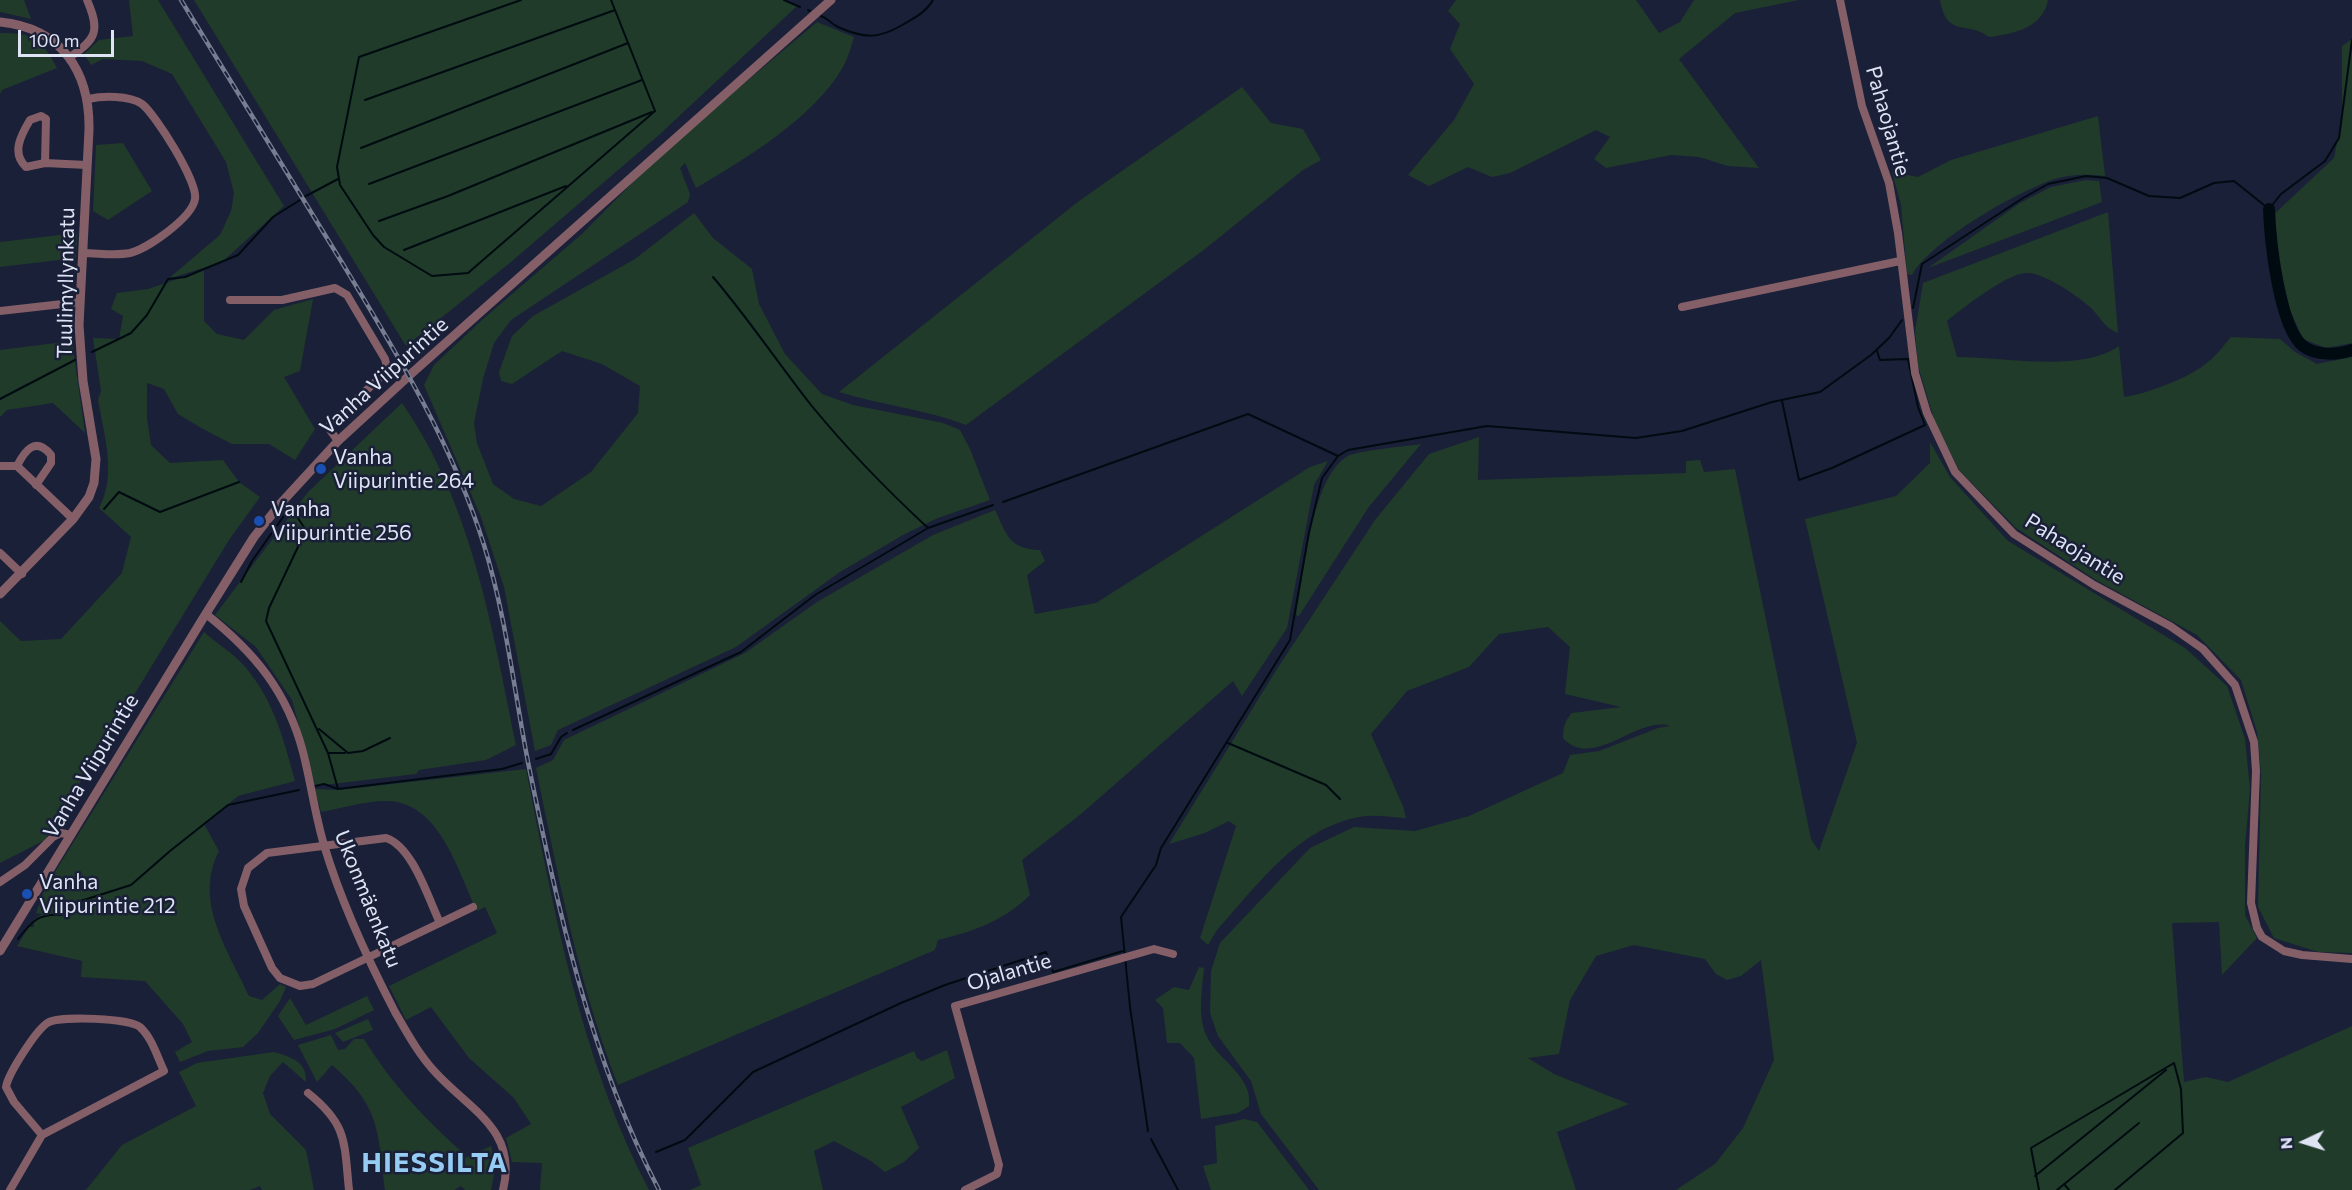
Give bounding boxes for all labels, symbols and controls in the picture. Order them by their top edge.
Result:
scale bar [21,18,117,56]
text: 100 m [29,29,79,51]
street label: Pahaojantie [1860,63,1916,179]
street label: Tuulimyllynkatu [52,207,80,359]
street label: Vanha Viipurintie [315,312,453,440]
place label: Vanha Viipurintie 264 [333,444,474,494]
marker: Vanha Viipurintie 264 [314,462,328,476]
place label: Vanha Viipurintie 256 [271,496,412,546]
street label: Pahaojantie [2020,508,2130,590]
marker: Vanha Viipurintie 256 [252,514,266,528]
street label: Vanha Viipurintie [38,689,144,843]
street label: Ukonmäenkatu [329,827,407,971]
place label: Vanha Viipurintie 212 [39,869,176,919]
marker: Vanha Viipurintie 212 [20,887,34,901]
street label: Ojalantie [964,948,1054,996]
north arrow [2274,1112,2334,1172]
text: N [2276,1137,2295,1150]
district label: HIESSILTA [362,1147,508,1179]

